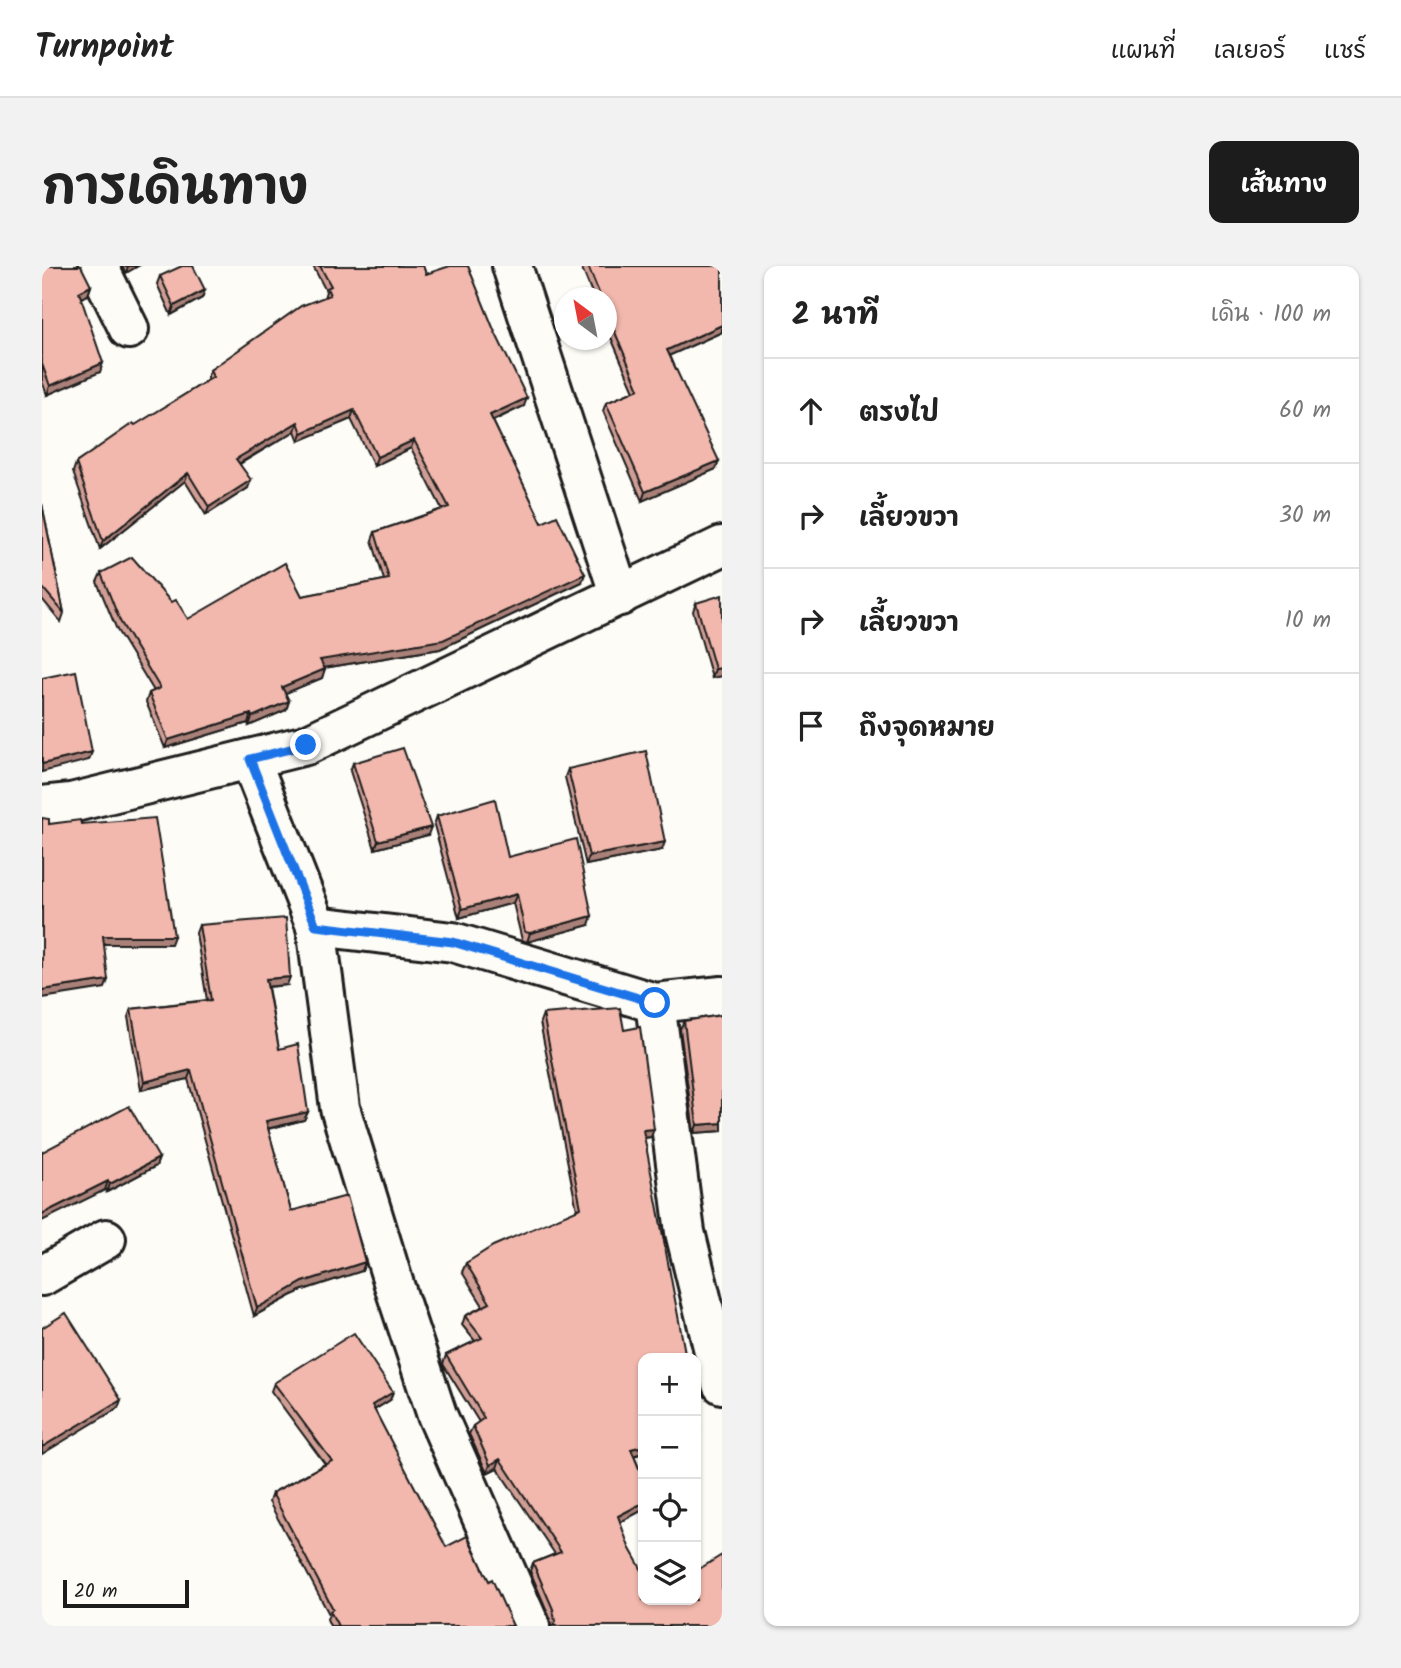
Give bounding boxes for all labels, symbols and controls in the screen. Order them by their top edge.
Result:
text: Turnpoint [35,22,174,75]
text: แผนที่ [1111,32,1176,71]
text: เลเยอร์ [1214,32,1286,71]
text: แชร์ [1324,32,1366,71]
button: เส้นทาง [1209,141,1359,223]
text: การเดินทาง [42,151,308,229]
north arrow [554,287,617,350]
text: 2 นาที [792,292,879,340]
text: เดิน · 100 m [1211,297,1331,333]
icon: ahead [792,392,830,430]
text: ตรงไป [859,393,939,435]
text: 60 m [1279,393,1331,429]
icon: right [792,497,830,535]
text: เลี้ยวขวา [859,498,959,540]
text: 30 m [1279,498,1331,534]
icon: right [792,602,830,640]
text: เลี้ยวขวา [859,603,959,645]
text: 10 m [1285,603,1331,639]
icon: arrive [792,707,830,745]
text: ถึงจุดหมาย [859,708,995,750]
route end [290,729,321,760]
route start [639,987,670,1018]
map controls [638,1353,701,1605]
button: + [638,1353,701,1416]
button: − [638,1416,701,1479]
button: locate [638,1479,701,1542]
button: layers [638,1542,701,1605]
scale bar [63,1577,189,1609]
text: 20 m [74,1577,117,1607]

